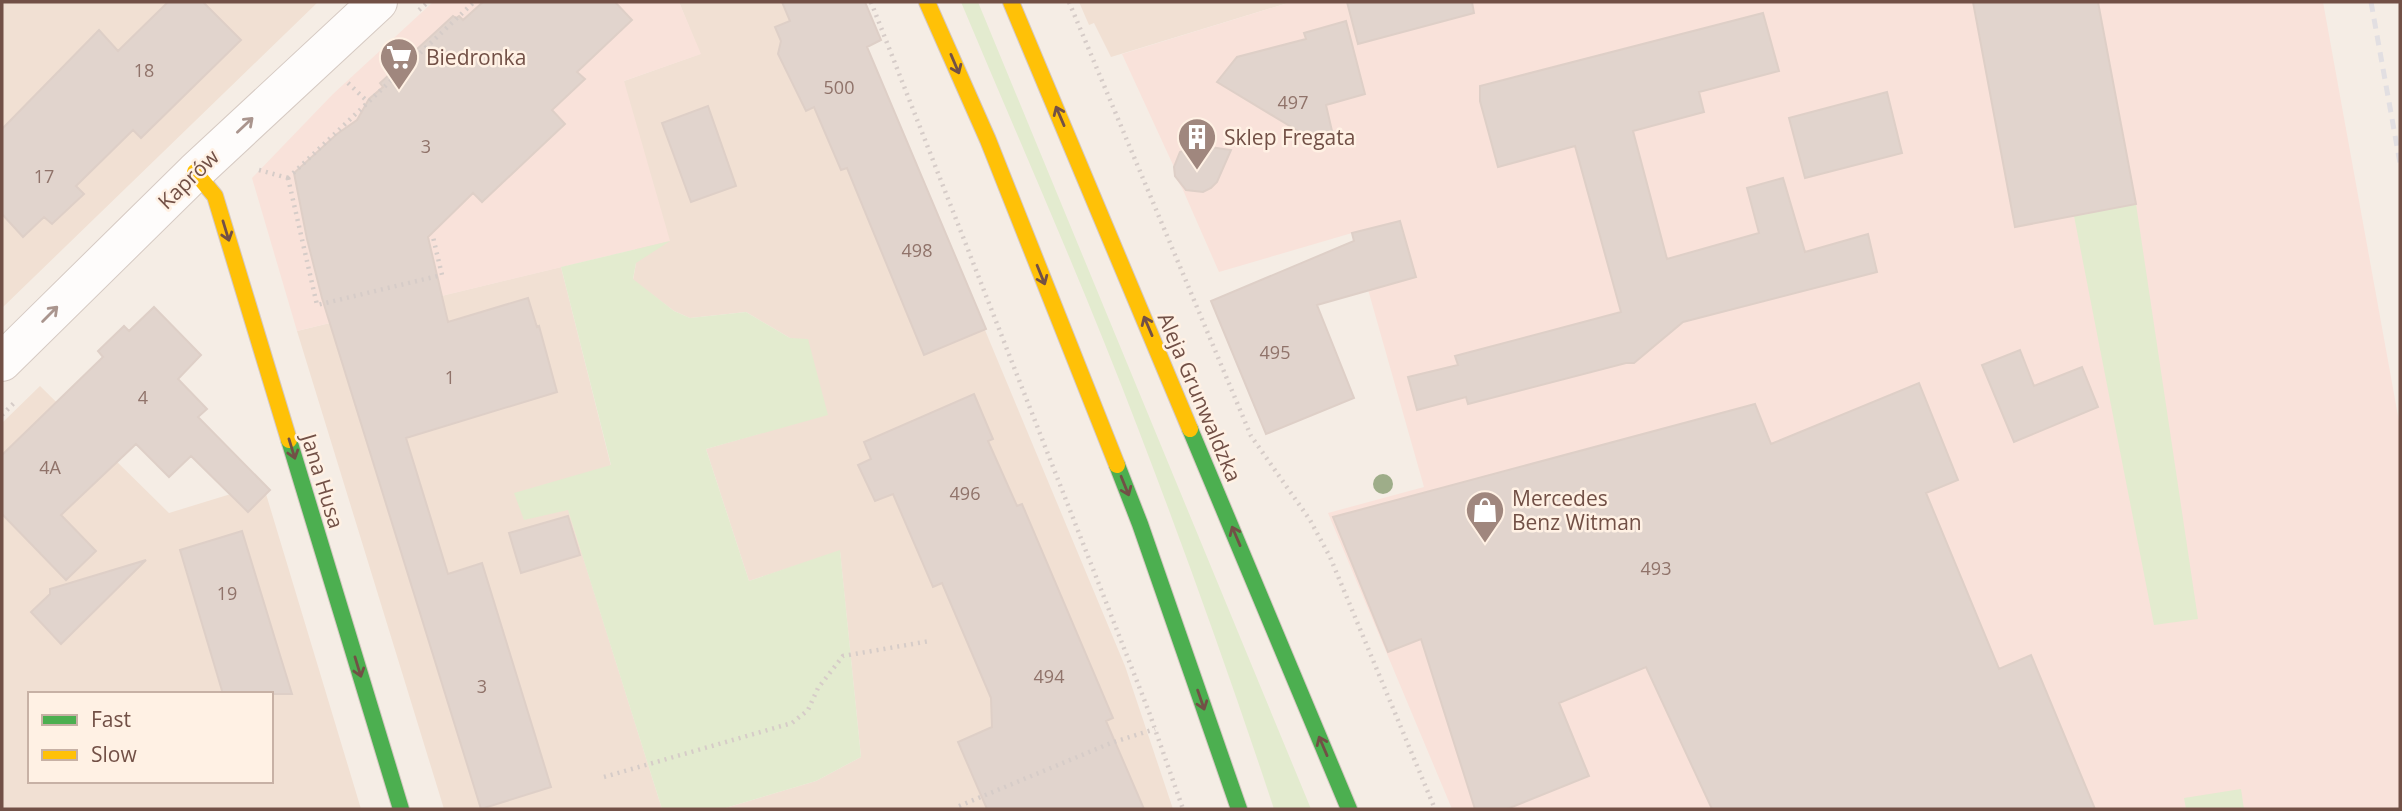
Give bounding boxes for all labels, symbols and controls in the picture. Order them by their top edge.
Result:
supermarket icon: Biedronka [378,36,420,91]
place label: Biedronka [426,43,526,71]
one-way arrow [949,53,962,75]
house number: 18 [134,58,154,82]
house number: 500 [824,75,854,99]
house number: 497 [1278,90,1308,114]
one-way arrow [1053,106,1066,128]
building icon: Sklep Fregata [1176,116,1218,171]
one-way arrow [236,117,253,134]
place label: Sklep Fregata [1224,123,1355,151]
house number: 3 [421,134,431,158]
street label: Kaprów [151,142,225,215]
house number: 17 [34,164,54,188]
one-way arrow [220,220,233,242]
house number: 498 [902,238,932,262]
one-way arrow [1035,263,1048,285]
one-way arrow [42,306,59,323]
street label: Aleja Grunwaldzka [1152,308,1248,486]
one-way arrow [1141,316,1154,337]
house number: 495 [1260,340,1290,364]
house number: 1 [445,365,455,389]
house number: 4 [138,385,148,409]
street label: Jana Husa [295,428,351,532]
one-way arrow [286,438,299,460]
house number: 4A [39,455,61,479]
one-way arrow [1120,475,1133,496]
house number: 496 [950,481,980,505]
place label: Mercedes Benz Witman [1512,484,1642,536]
shop icon: Mercedes Benz Witman [1464,489,1506,544]
one-way arrow [1228,526,1241,547]
house number: 493 [1641,556,1671,580]
house number: 19 [217,581,237,605]
one-way arrow [352,655,365,677]
house number: 494 [1034,664,1064,688]
house number: 3 [477,674,487,698]
one-way arrow [1196,689,1208,711]
legend [28,692,273,783]
text: Fast [91,705,131,733]
one-way arrow [1316,736,1329,758]
text: Slow [91,740,137,768]

